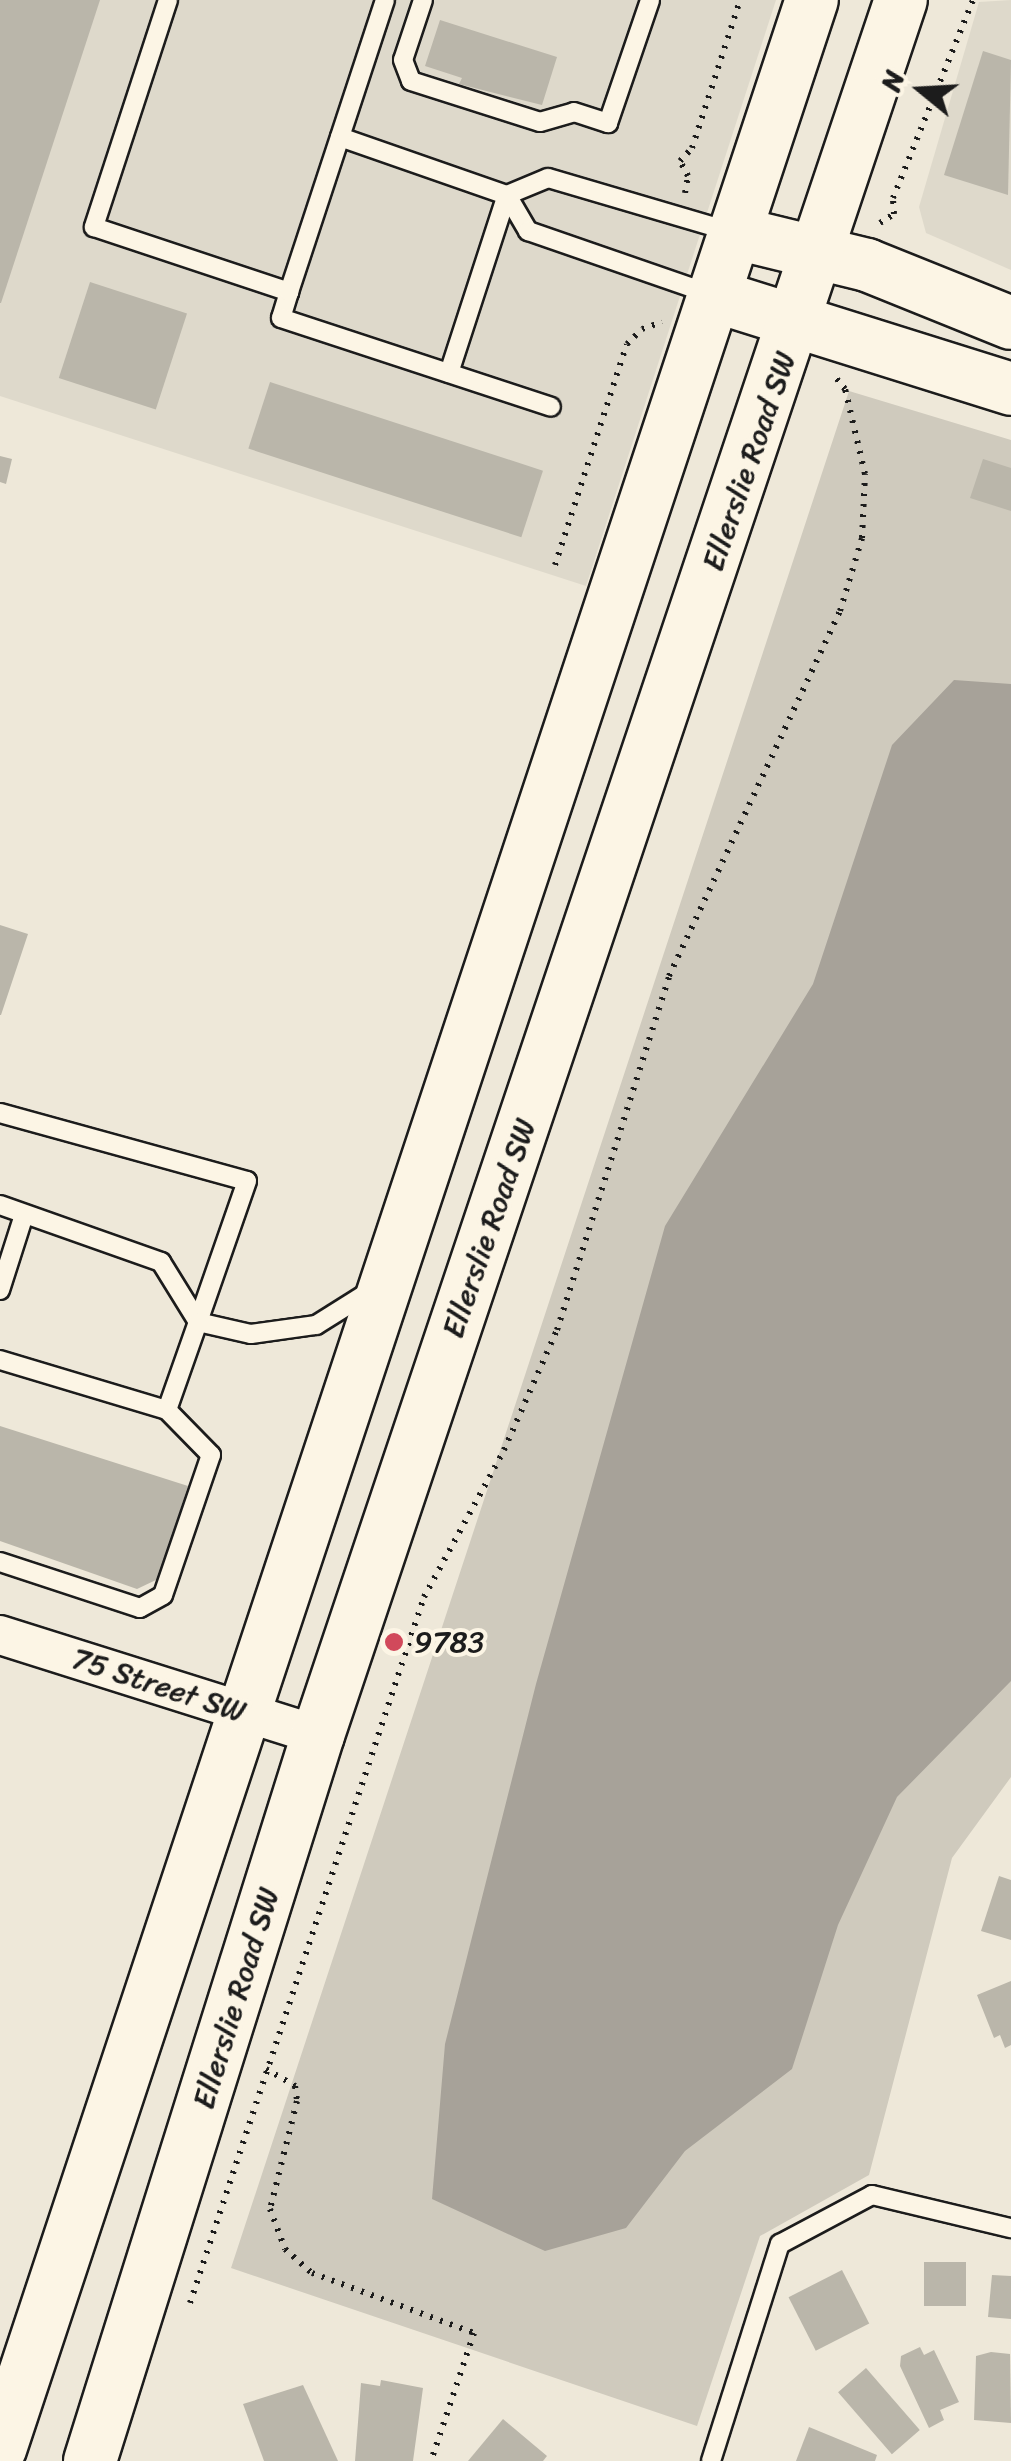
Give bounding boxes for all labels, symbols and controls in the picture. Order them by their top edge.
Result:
north arrow [871,40,971,140]
text: N [866,64,918,97]
street label: Ellerslie Road SW [695,347,803,575]
street label: Ellerslie Road SW [435,1114,543,1342]
place label: 9783 [414,1624,484,1660]
marker: 9783 [383,1631,405,1653]
street label: 75 Street SW [68,1640,250,1730]
street label: Ellerslie Road SW [185,1883,287,2113]

